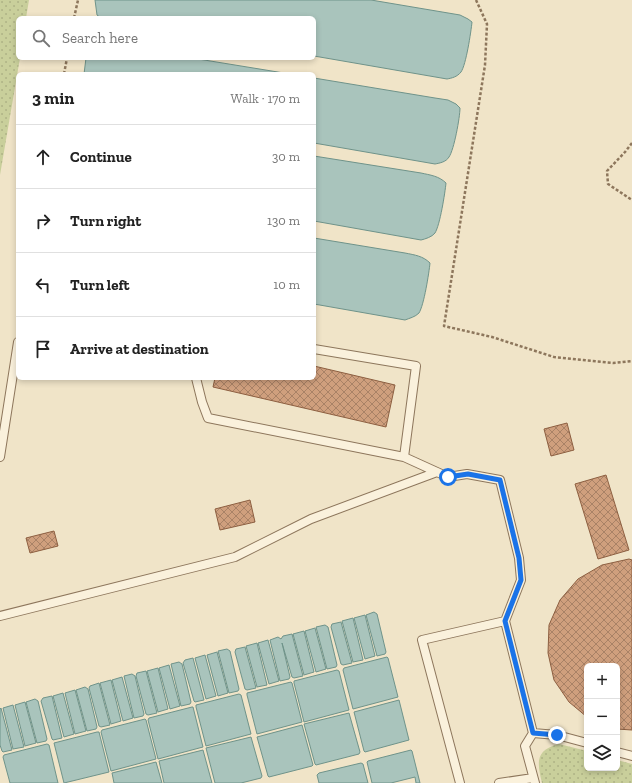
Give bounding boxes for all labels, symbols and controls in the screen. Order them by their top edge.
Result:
search box [16,16,316,60]
icon: search [30,27,52,49]
text: Search here [62,29,138,47]
text: 3 min [32,88,74,108]
text: Walk · 170 m [231,91,300,106]
icon: ahead [32,146,54,168]
text: Continue [70,148,132,166]
text: 30 m [272,149,300,164]
icon: right [32,210,54,232]
text: Turn right [70,212,141,230]
text: 130 m [267,213,300,228]
icon: left [32,274,54,296]
text: Turn left [70,276,130,294]
text: 10 m [273,277,300,292]
icon: arrive [32,338,54,360]
text: Arrive at destination [70,340,209,358]
route start [439,468,457,486]
map controls [584,663,620,771]
button: + [584,663,620,699]
button: − [584,699,620,735]
route end [548,726,566,744]
button: layers [584,735,620,771]

